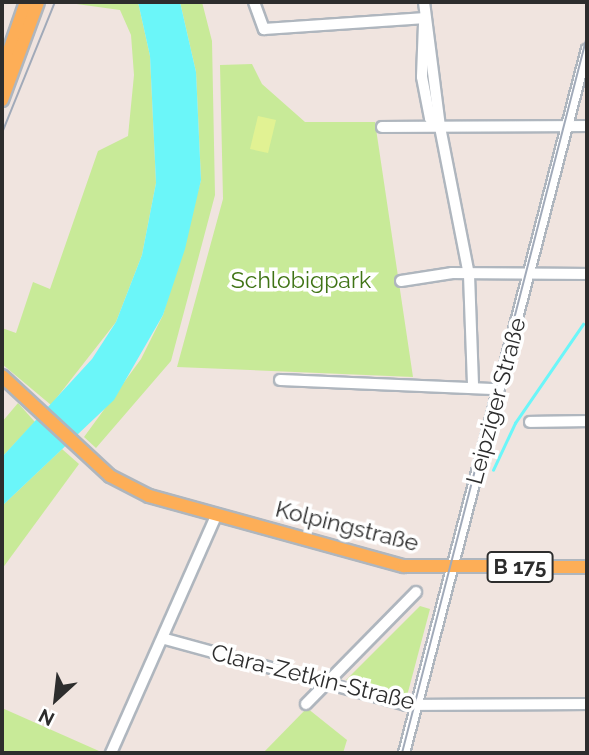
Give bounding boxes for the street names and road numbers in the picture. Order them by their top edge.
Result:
street label: Leipziger Straße [460,314,532,488]
street label: Kolpingstraße [273,495,421,557]
road number: B 175 [485,550,555,584]
street label: Clara-Zetkin-Straße [209,638,417,716]

